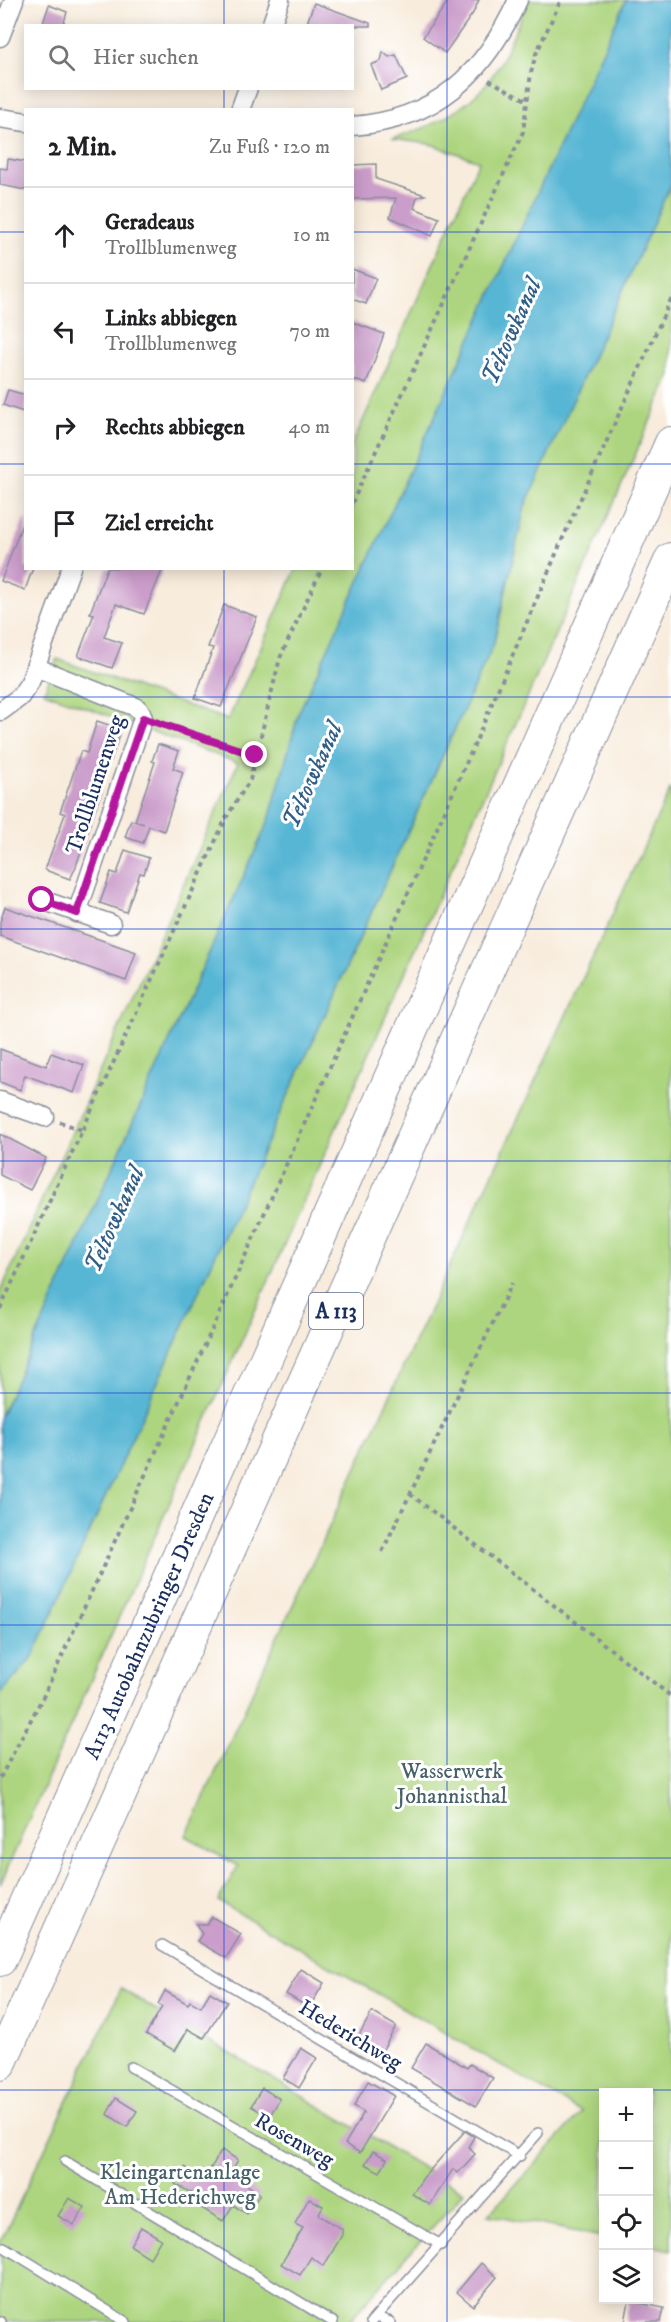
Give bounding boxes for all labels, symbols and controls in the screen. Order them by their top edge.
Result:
search box [24,24,354,90]
icon: search [45,41,78,74]
text: Hier suchen [93,44,199,71]
text: 2 Min. [48,131,117,164]
text: Zu Fuß · 120 m [209,135,330,160]
text: Geradeaus [105,209,194,236]
icon: ahead [48,219,81,252]
text: 10 m [293,223,330,248]
text: Trollblumenweg [105,236,236,261]
water label: Teltowkanal [475,271,550,389]
text: Links abbiegen [105,305,237,332]
icon: left [48,315,81,348]
text: 70 m [289,319,330,344]
text: Trollblumenweg [105,332,236,357]
icon: right [48,411,81,444]
text: Rechts abbiegen [105,414,245,441]
text: 40 m [288,415,330,440]
icon: arrive [48,507,81,540]
text: Ziel erreicht [105,510,213,537]
street label: Trollblumenweg [60,711,131,857]
water label: Teltowkanal [276,715,351,833]
route end [241,741,267,767]
route start [28,886,54,912]
water label: Teltowkanal [78,1159,153,1277]
road number: A 113 [309,1293,363,1329]
street label: A113 Autobahnzubringer Dresden [79,1488,221,1764]
park label: Wasserwerk Johannisthal [395,1758,508,1810]
street label: Hederichweg [294,1994,407,2077]
map controls [599,2088,653,2304]
button: + [599,2088,653,2142]
street label: Rosenweg [250,2107,339,2174]
button: − [599,2142,653,2196]
park label: Kleingartenanlage Am Hederichweg [100,2159,260,2211]
button: locate [599,2196,653,2250]
button: layers [599,2250,653,2304]

